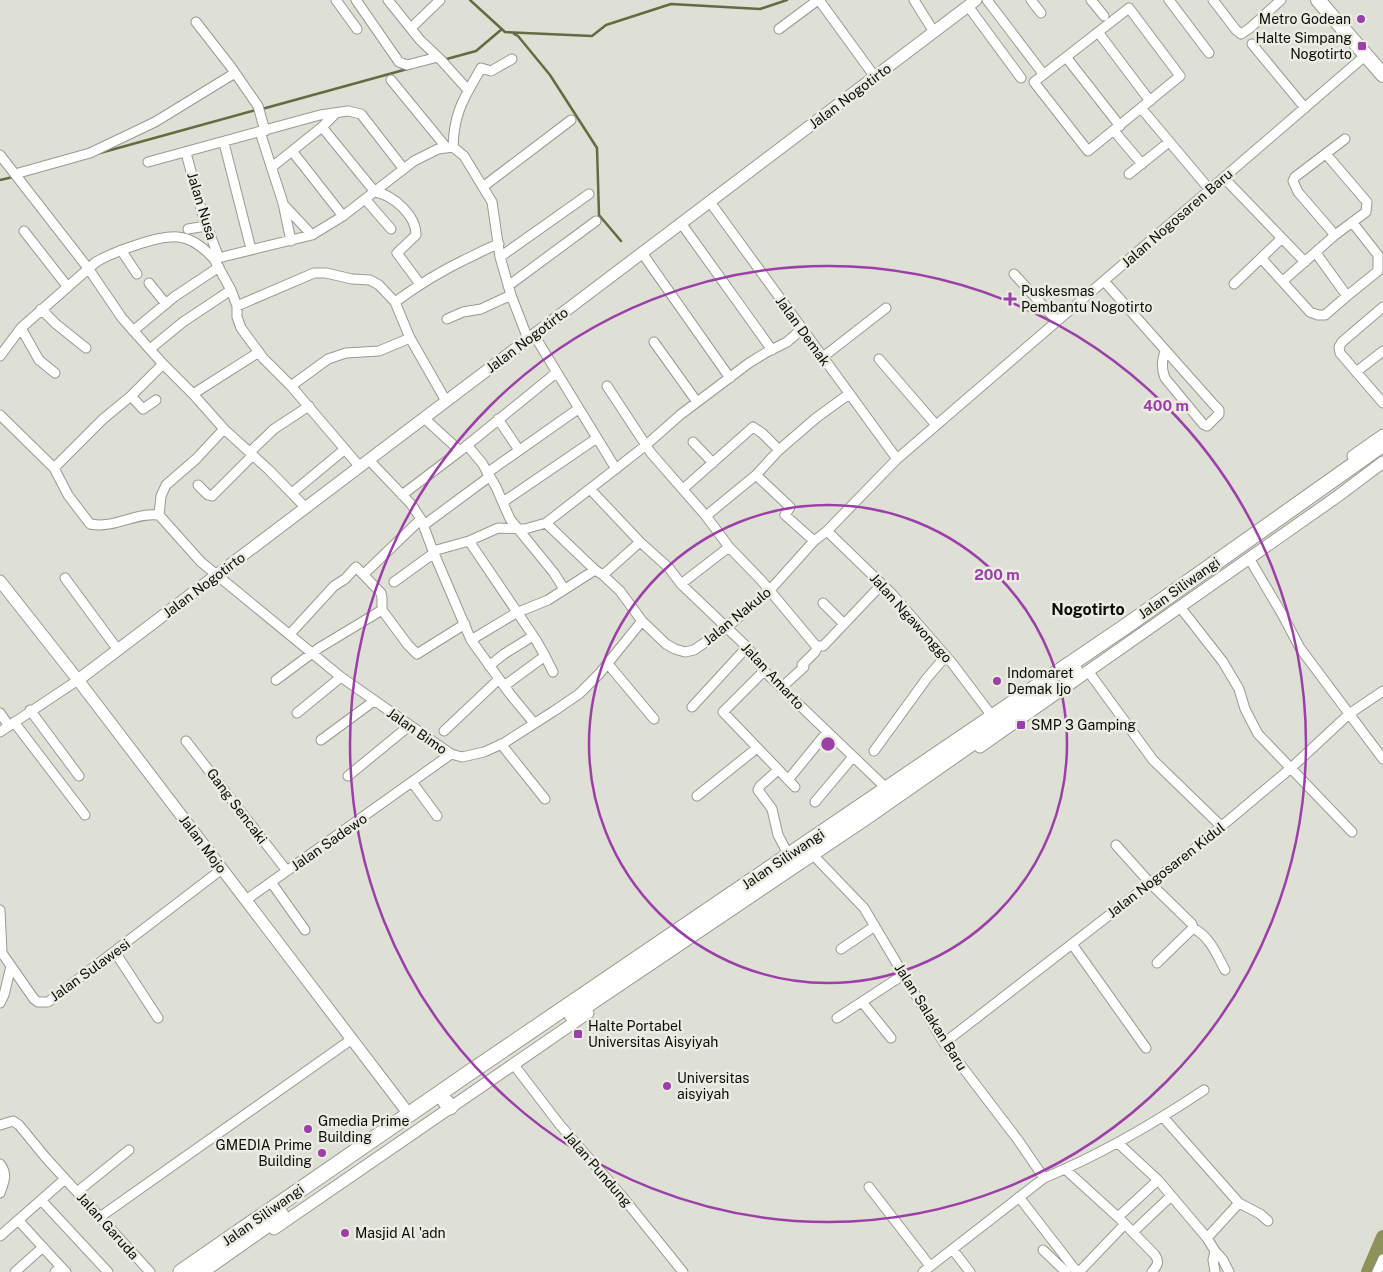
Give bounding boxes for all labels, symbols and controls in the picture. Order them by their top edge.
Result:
place label: Metro Godean [1259,11,1351,27]
marker: Metro Godean [1355,13,1367,25]
place label: Halte Simpang Nogotirto [1256,30,1352,62]
marker: Halte Simpang Nogotirto [1356,40,1368,52]
street label: Jalan Nogotirto [806,60,894,132]
street label: Jalan Nogosaren Baru [1118,166,1236,270]
street label: Jalan Nusa [184,170,220,242]
place label: Puskesmas Pembantu Nogotirto [1021,283,1152,315]
marker: Puskesmas Pembantu Nogotirto [1003,292,1017,306]
street label: Jalan Demak [772,293,834,369]
street label: Jalan Nogotirto [483,304,571,376]
text: 400 m [1143,397,1189,414]
street label: Jalan Nogotirto [160,549,248,621]
street label: Jalan Siliwangi [1135,554,1223,622]
text: 200 m [974,566,1020,583]
street label: Jalan Ngawonggo [867,570,955,666]
street label: Jalan Nakulo [700,584,774,648]
district label: Nogotirto [1051,600,1125,619]
street label: Jalan Amarto [738,640,808,713]
place label: Indomaret Demak Ijo [1007,665,1074,697]
marker: Indomaret Demak Ijo [991,675,1003,687]
street label: Jalan Bimo [384,705,450,758]
place label: SMP 3 Gamping [1031,717,1136,733]
marker: SMP 3 Gamping [1015,719,1027,731]
centre of rings [819,735,837,753]
street label: Gang Sencaki [203,765,271,847]
street label: Jalan Sadewo [288,810,370,874]
street label: Jalan Mojo [176,812,230,876]
street label: Jalan Nogosaren Kidul [1104,819,1228,921]
street label: Jalan Siliwangi [739,826,827,892]
street label: Jalan Sulawesi [47,936,133,1004]
street label: Jalan Salakan Baru [892,961,970,1073]
place label: Halte Portabel Universitas Aisyiyah [588,1018,718,1050]
marker: Halte Portabel Universitas Aisyiyah [572,1028,584,1040]
place label: Universitas aisyiyah [677,1070,749,1102]
marker: Universitas aisyiyah [661,1080,673,1092]
place label: Gmedia Prime Building [318,1113,409,1145]
marker: Gmedia Prime Building [302,1123,314,1135]
street label: Jalan Pundung [561,1128,635,1210]
place label: GMEDIA Prime Building [216,1137,312,1169]
marker: GMEDIA Prime Building [316,1147,328,1159]
street label: Jalan Siliwangi [219,1181,307,1249]
street label: Jalan Garuda [74,1189,142,1263]
place label: Masjid Al 'adn [355,1225,446,1241]
marker: Masjid Al 'adn [339,1227,351,1239]

